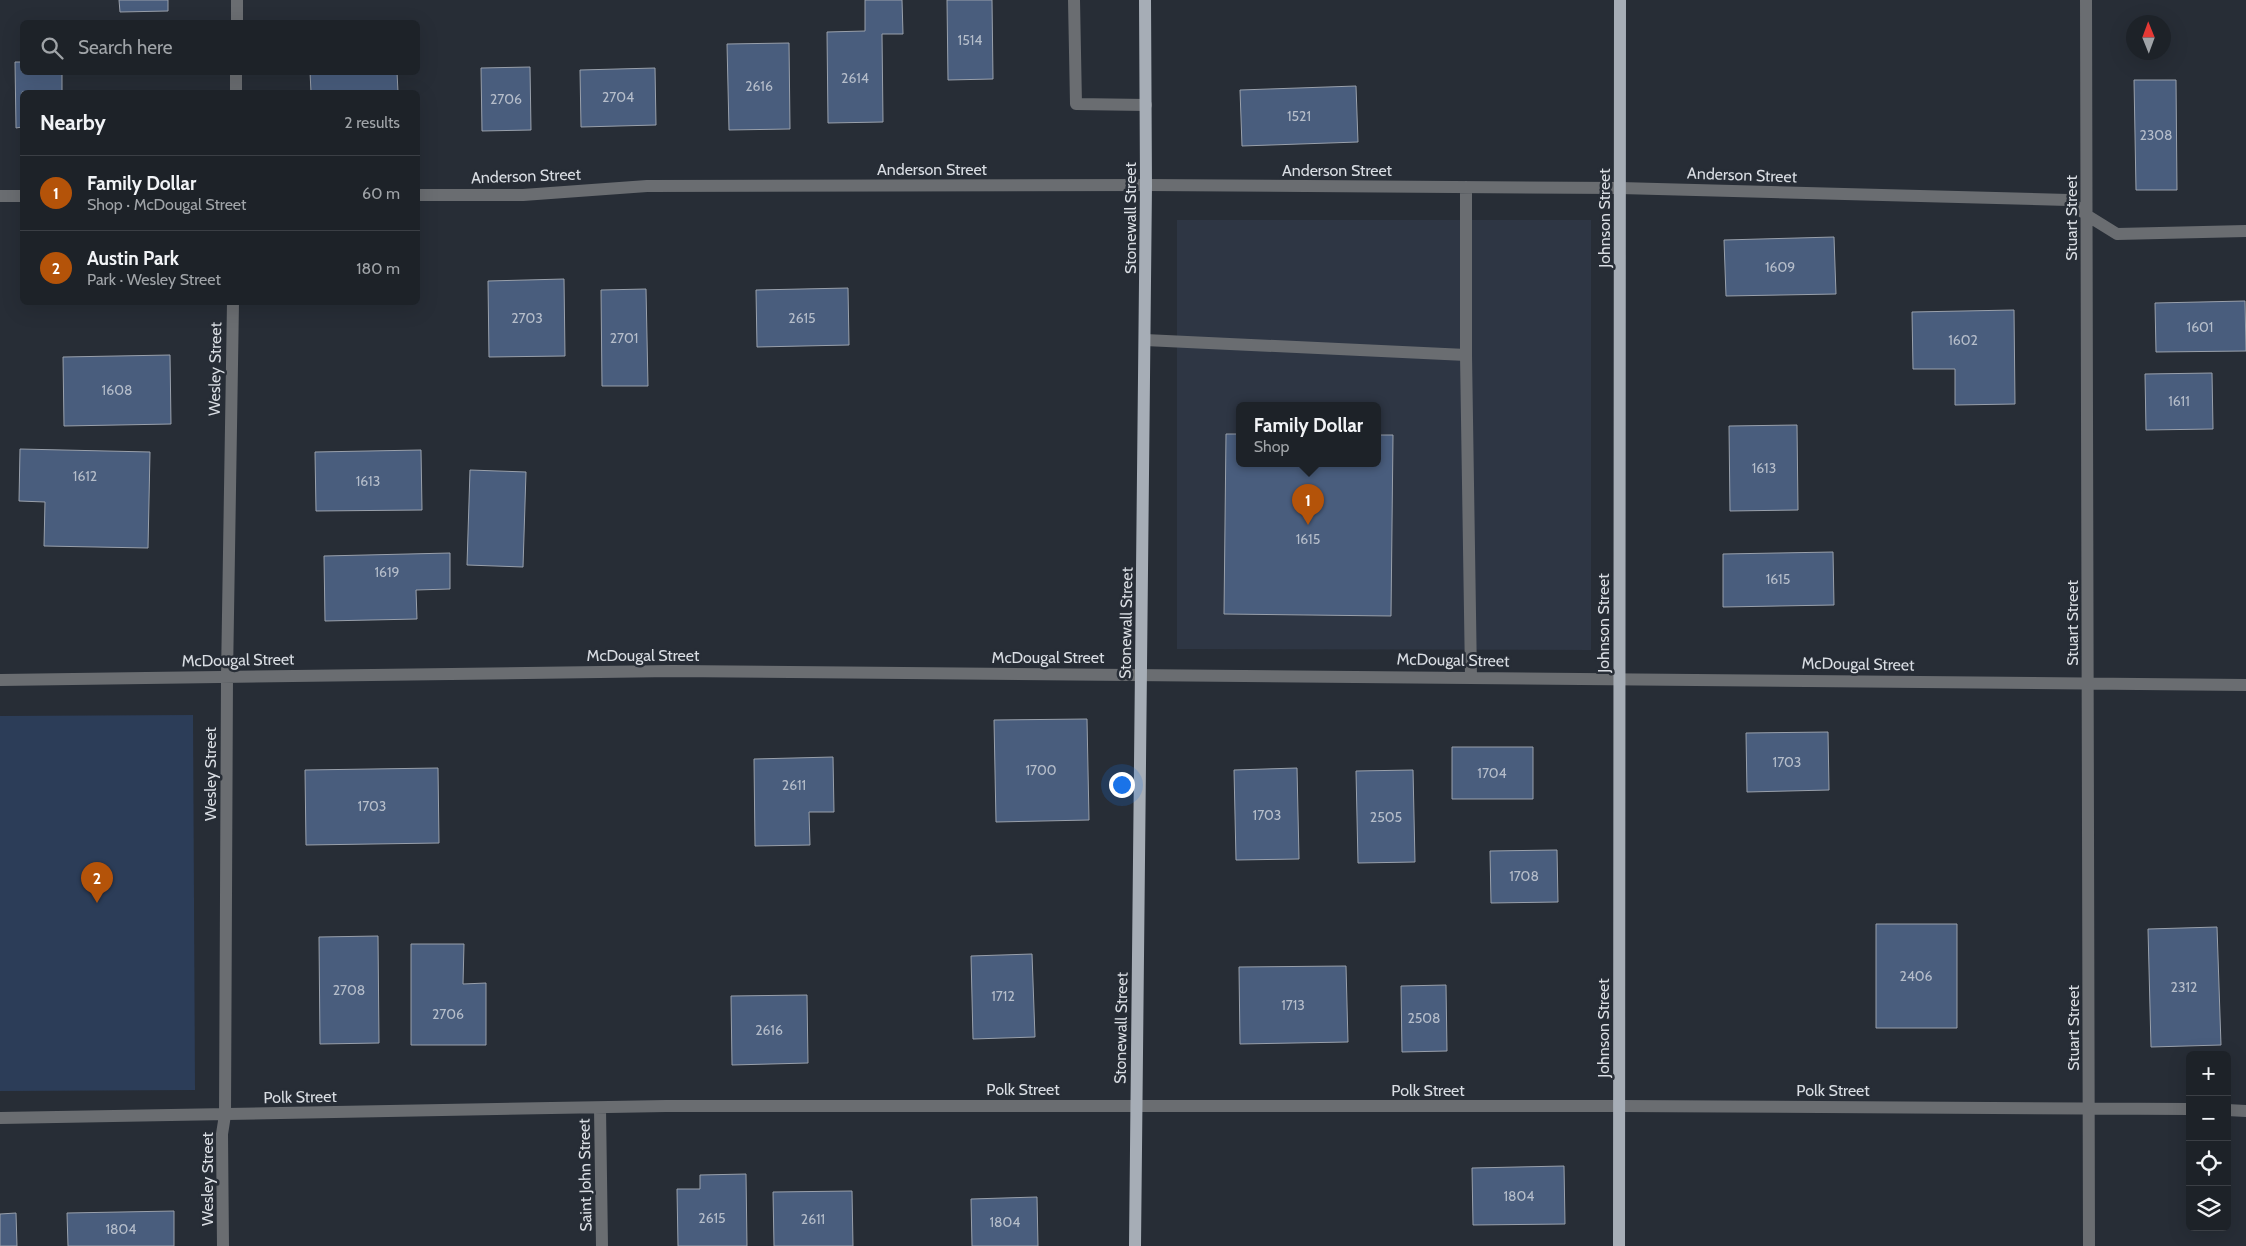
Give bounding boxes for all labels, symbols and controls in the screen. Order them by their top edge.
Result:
north arrow [2126,15,2171,60]
search box [20,20,420,75]
house number: 1514 [958,31,982,49]
icon: search [38,34,66,62]
text: Search here [78,36,172,59]
house number: 2614 [841,69,869,87]
house number: 2616 [745,77,773,95]
house number: 2704 [602,88,634,106]
house number: 2706 [490,90,522,108]
house number: 1521 [1287,107,1311,125]
text: Nearby [40,110,106,135]
text: 2 results [344,113,400,132]
house number: 2308 [2139,126,2173,144]
street label: Anderson Street [877,160,988,179]
street label: Stonewall Street [1121,161,1140,274]
street label: Anderson Street [1282,161,1393,180]
street label: Anderson Street [1687,164,1798,186]
street label: Anderson Street [471,165,582,187]
street label: Johnson Street [1595,168,1614,269]
text: Family Dollar [87,172,196,195]
street label: Stuart Street [2062,175,2081,261]
text: 1 [53,184,59,203]
text: 60 m [362,184,400,203]
text: Shop · McDougal Street [87,195,246,214]
text: Austin Park [87,247,179,270]
house number: 1609 [1765,258,1795,276]
text: 2 [52,259,60,278]
text: 180 m [356,259,400,278]
text: Park · Wesley Street [87,270,221,289]
house number: 2703 [511,309,543,327]
house number: 2615 [788,309,816,327]
house number: 1601 [2187,318,2213,336]
street label: Wesley Street [205,321,225,416]
house number: 2701 [610,329,638,347]
house number: 1602 [1948,331,1978,349]
house number: 1608 [102,381,132,399]
house number: 1611 [2168,392,2190,410]
popup [1236,402,1381,467]
text: Family Dollar [1254,414,1363,437]
text: Shop [1254,437,1290,456]
house number: 1613 [1752,459,1776,477]
house number: 1612 [73,467,97,485]
house number: 1613 [356,472,380,490]
pin: 1 [1292,484,1324,525]
house number: 1615 [1296,530,1320,548]
house number: 1619 [375,563,400,581]
street label: Stonewall Street [1116,566,1136,679]
house number: 1615 [1766,570,1790,588]
street label: Johnson Street [1594,573,1613,674]
street label: Stuart Street [2063,580,2082,666]
street label: McDougal Street [587,646,700,665]
street label: McDougal Street [992,648,1105,667]
street label: McDougal Street [181,650,295,670]
street label: McDougal Street [1396,650,1510,670]
street label: McDougal Street [1801,654,1915,674]
street label: Wesley Street [201,726,220,821]
house number: 1703 [1773,753,1801,771]
house number: 1700 [1025,761,1057,779]
house number: 1704 [1477,764,1507,782]
your location [1109,772,1135,798]
house number: 2611 [782,776,806,794]
house number: 1703 [358,797,386,815]
house number: 1703 [1253,806,1281,824]
house number: 2505 [1370,808,1402,826]
pin: 2 [81,862,113,903]
house number: 1708 [1509,867,1539,885]
house number: 2406 [1899,967,1933,985]
street label: Stonewall Street [1111,971,1131,1084]
street label: Johnson Street [1594,978,1613,1079]
house number: 2312 [2171,978,2197,996]
house number: 2708 [333,981,365,999]
street label: Stuart Street [2064,985,2083,1071]
house number: 1712 [991,987,1015,1005]
house number: 1713 [1281,996,1305,1014]
house number: 2706 [432,1005,464,1023]
house number: 2508 [1407,1009,1441,1027]
house number: 2616 [755,1021,783,1039]
map controls [2186,1051,2231,1231]
button: + [2186,1051,2231,1096]
street label: Polk Street [986,1080,1060,1099]
street label: Polk Street [1391,1081,1465,1100]
street label: Polk Street [1796,1081,1870,1100]
street label: Polk Street [263,1087,337,1107]
button: − [2186,1096,2231,1141]
street label: Saint John Street [575,1118,595,1232]
street label: Wesley Street [198,1131,217,1226]
button: locate [2186,1141,2231,1186]
button: layers [2186,1186,2231,1231]
house number: 1804 [1504,1187,1534,1205]
house number: 2615 [698,1209,726,1227]
house number: 2611 [801,1210,825,1228]
house number: 1804 [990,1213,1020,1231]
house number: 1804 [106,1220,136,1238]

